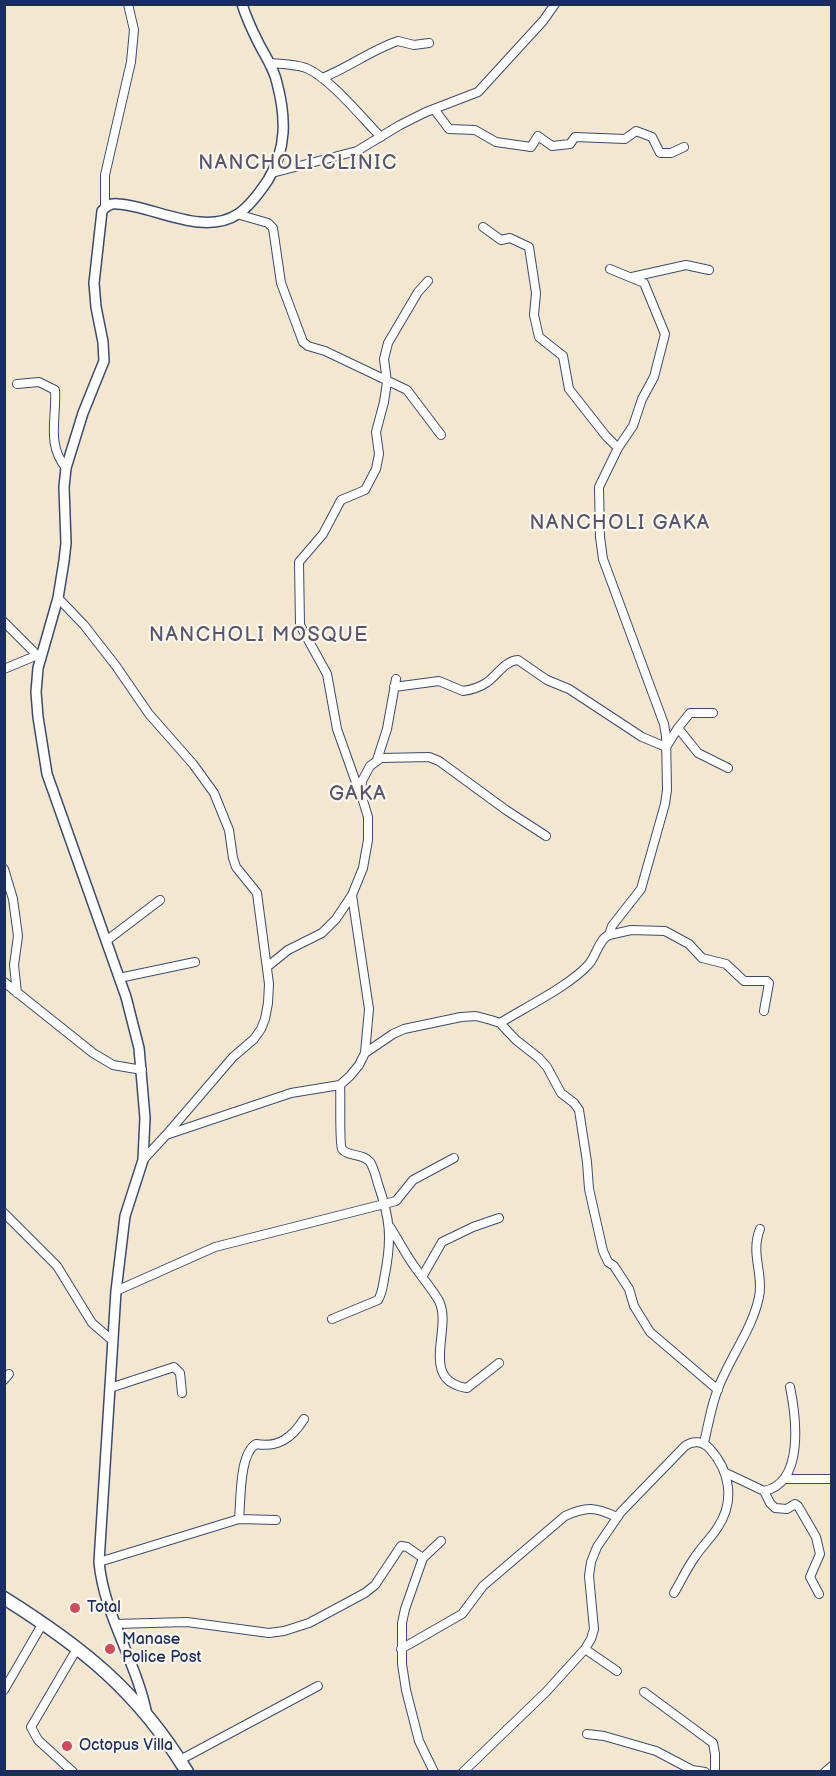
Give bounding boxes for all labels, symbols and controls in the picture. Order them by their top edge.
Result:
district label: NANCHOLI CLINIC [198,152,398,176]
district label: NANCHOLI GAKA [530,512,710,536]
district label: NANCHOLI MOSQUE [149,624,369,648]
district label: GAKA [329,783,387,807]
place label: Total [87,1598,121,1618]
marker: Total [68,1601,82,1615]
place label: Manase Police Post [122,1630,201,1668]
marker: Manase Police Post [103,1642,117,1656]
place label: Octopus Villa [79,1736,173,1756]
marker: Octopus Villa [60,1739,74,1753]

